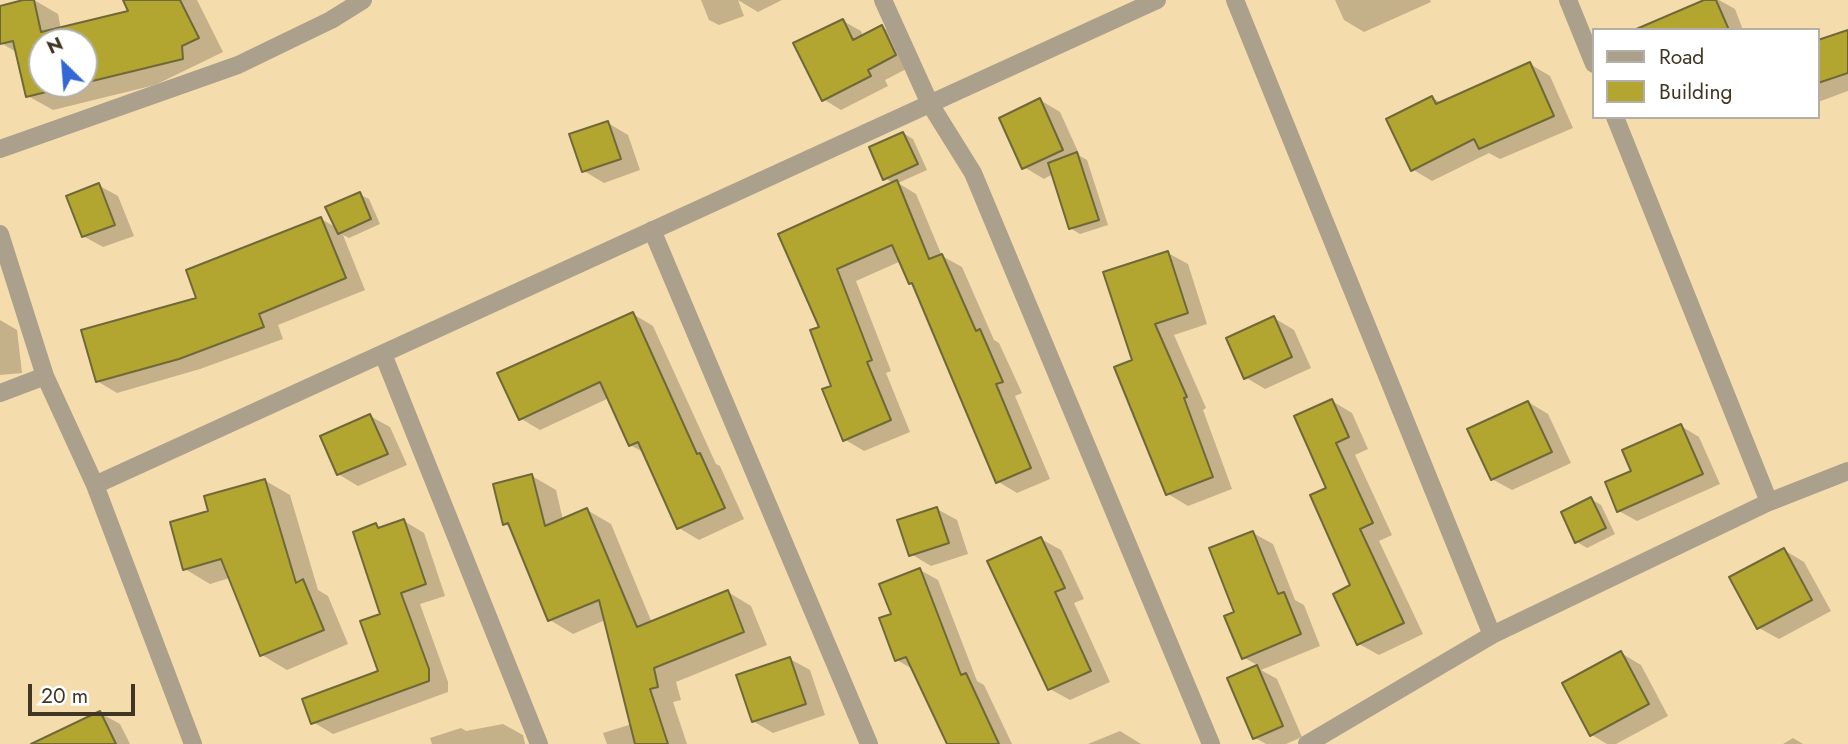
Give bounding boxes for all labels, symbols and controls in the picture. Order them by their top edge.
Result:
north arrow [28,28,98,98]
legend [1592,28,1820,119]
text: N [42,30,67,61]
text: Road [1659,42,1704,72]
text: Building [1659,77,1732,107]
scale bar [32,670,138,714]
text: 20 m [41,681,88,711]

